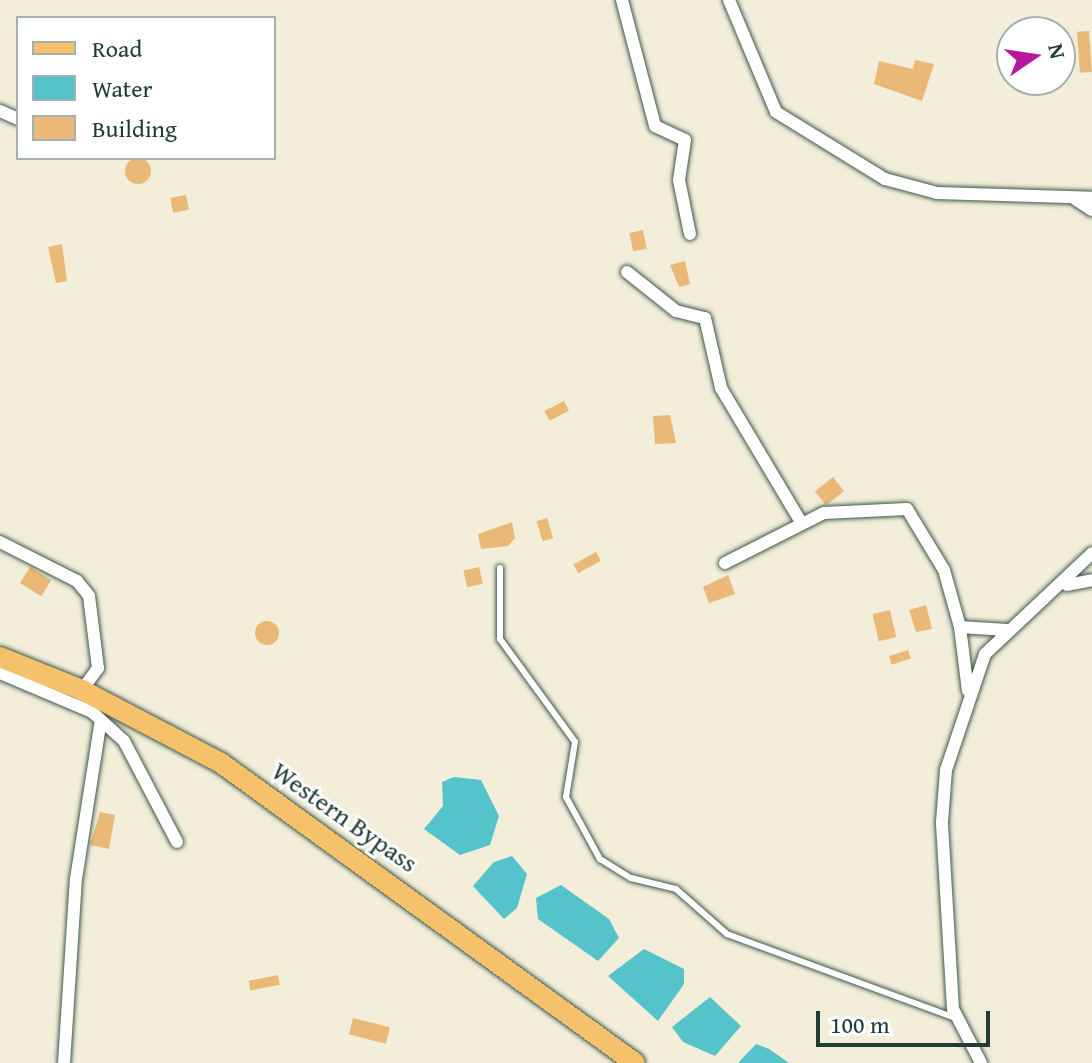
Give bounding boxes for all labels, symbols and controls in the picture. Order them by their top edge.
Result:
legend [16,16,276,160]
north arrow [996,16,1076,96]
text: Road [92,31,142,66]
text: N [1040,40,1075,62]
text: Water [92,71,152,106]
text: Building [92,111,177,146]
street label: Western Bypass [266,755,424,879]
scale bar [820,995,994,1045]
text: 100 m [830,1007,890,1042]

